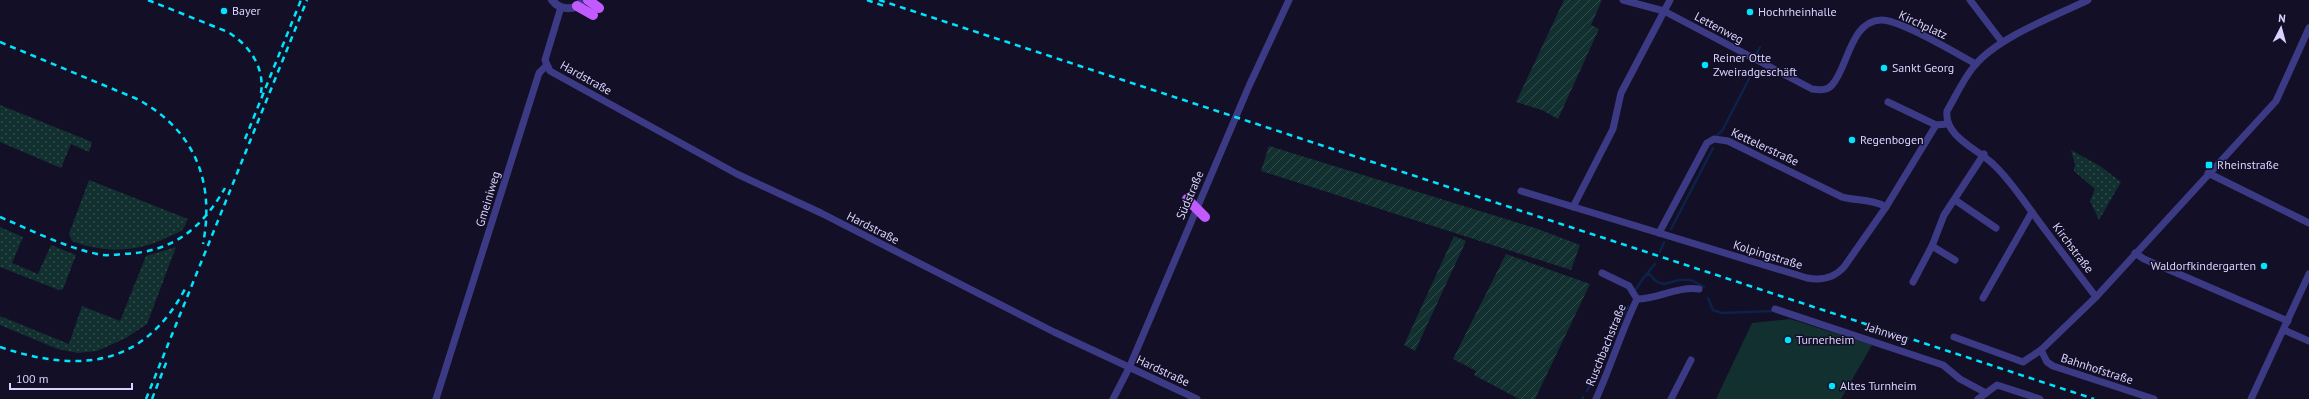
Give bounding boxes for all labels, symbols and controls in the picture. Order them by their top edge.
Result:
place label: Bayer [232,3,261,18]
place label: Hochrheinhalle [1758,4,1837,19]
marker: Bayer [219,6,229,16]
marker: Hochrheinhalle [1745,7,1755,17]
street label: Kirchplatz [1896,7,1950,42]
street label: Lettenweg [1692,8,1746,47]
north arrow [2261,8,2301,48]
text: N [2278,11,2286,25]
place label: Reiner Otte Zweiradgeschäft [1713,50,1797,79]
street label: Hardstraße [558,57,615,98]
marker: Reiner Otte Zweiradgeschäft [1700,60,1710,70]
place label: Sankt Georg [1892,60,1954,75]
marker: Sankt Georg [1879,63,1889,73]
street label: Kettelerstraße [1729,124,1801,169]
place label: Regenbogen [1860,132,1924,147]
marker: Regenbogen [1847,135,1857,145]
place label: Rheinstraße [2217,157,2279,172]
marker: Rheinstraße [2204,160,2214,170]
street label: Südstraße [1173,168,1207,222]
street label: Gmeiniweg [472,169,503,228]
street label: Hardstraße [844,208,902,247]
street label: Kirchstraße [2050,220,2097,276]
street label: Kolpingstraße [1732,237,1805,272]
place label: Waldorfkindergarten [2151,258,2256,273]
marker: Waldorfkindergarten [2259,261,2269,271]
street label: Ruschbachstraße [1582,302,1629,388]
street label: Jahnweg [1863,318,1910,346]
place label: Turnerheim [1796,332,1854,347]
marker: Turnerheim [1783,335,1793,345]
street label: Bahnhofstraße [2059,350,2135,387]
street label: Hardstraße [1134,352,1192,389]
scale bar [10,365,132,391]
text: 100 m [16,371,49,386]
place label: Altes Turnheim [1840,378,1917,393]
marker: Altes Turnheim [1827,381,1837,391]

